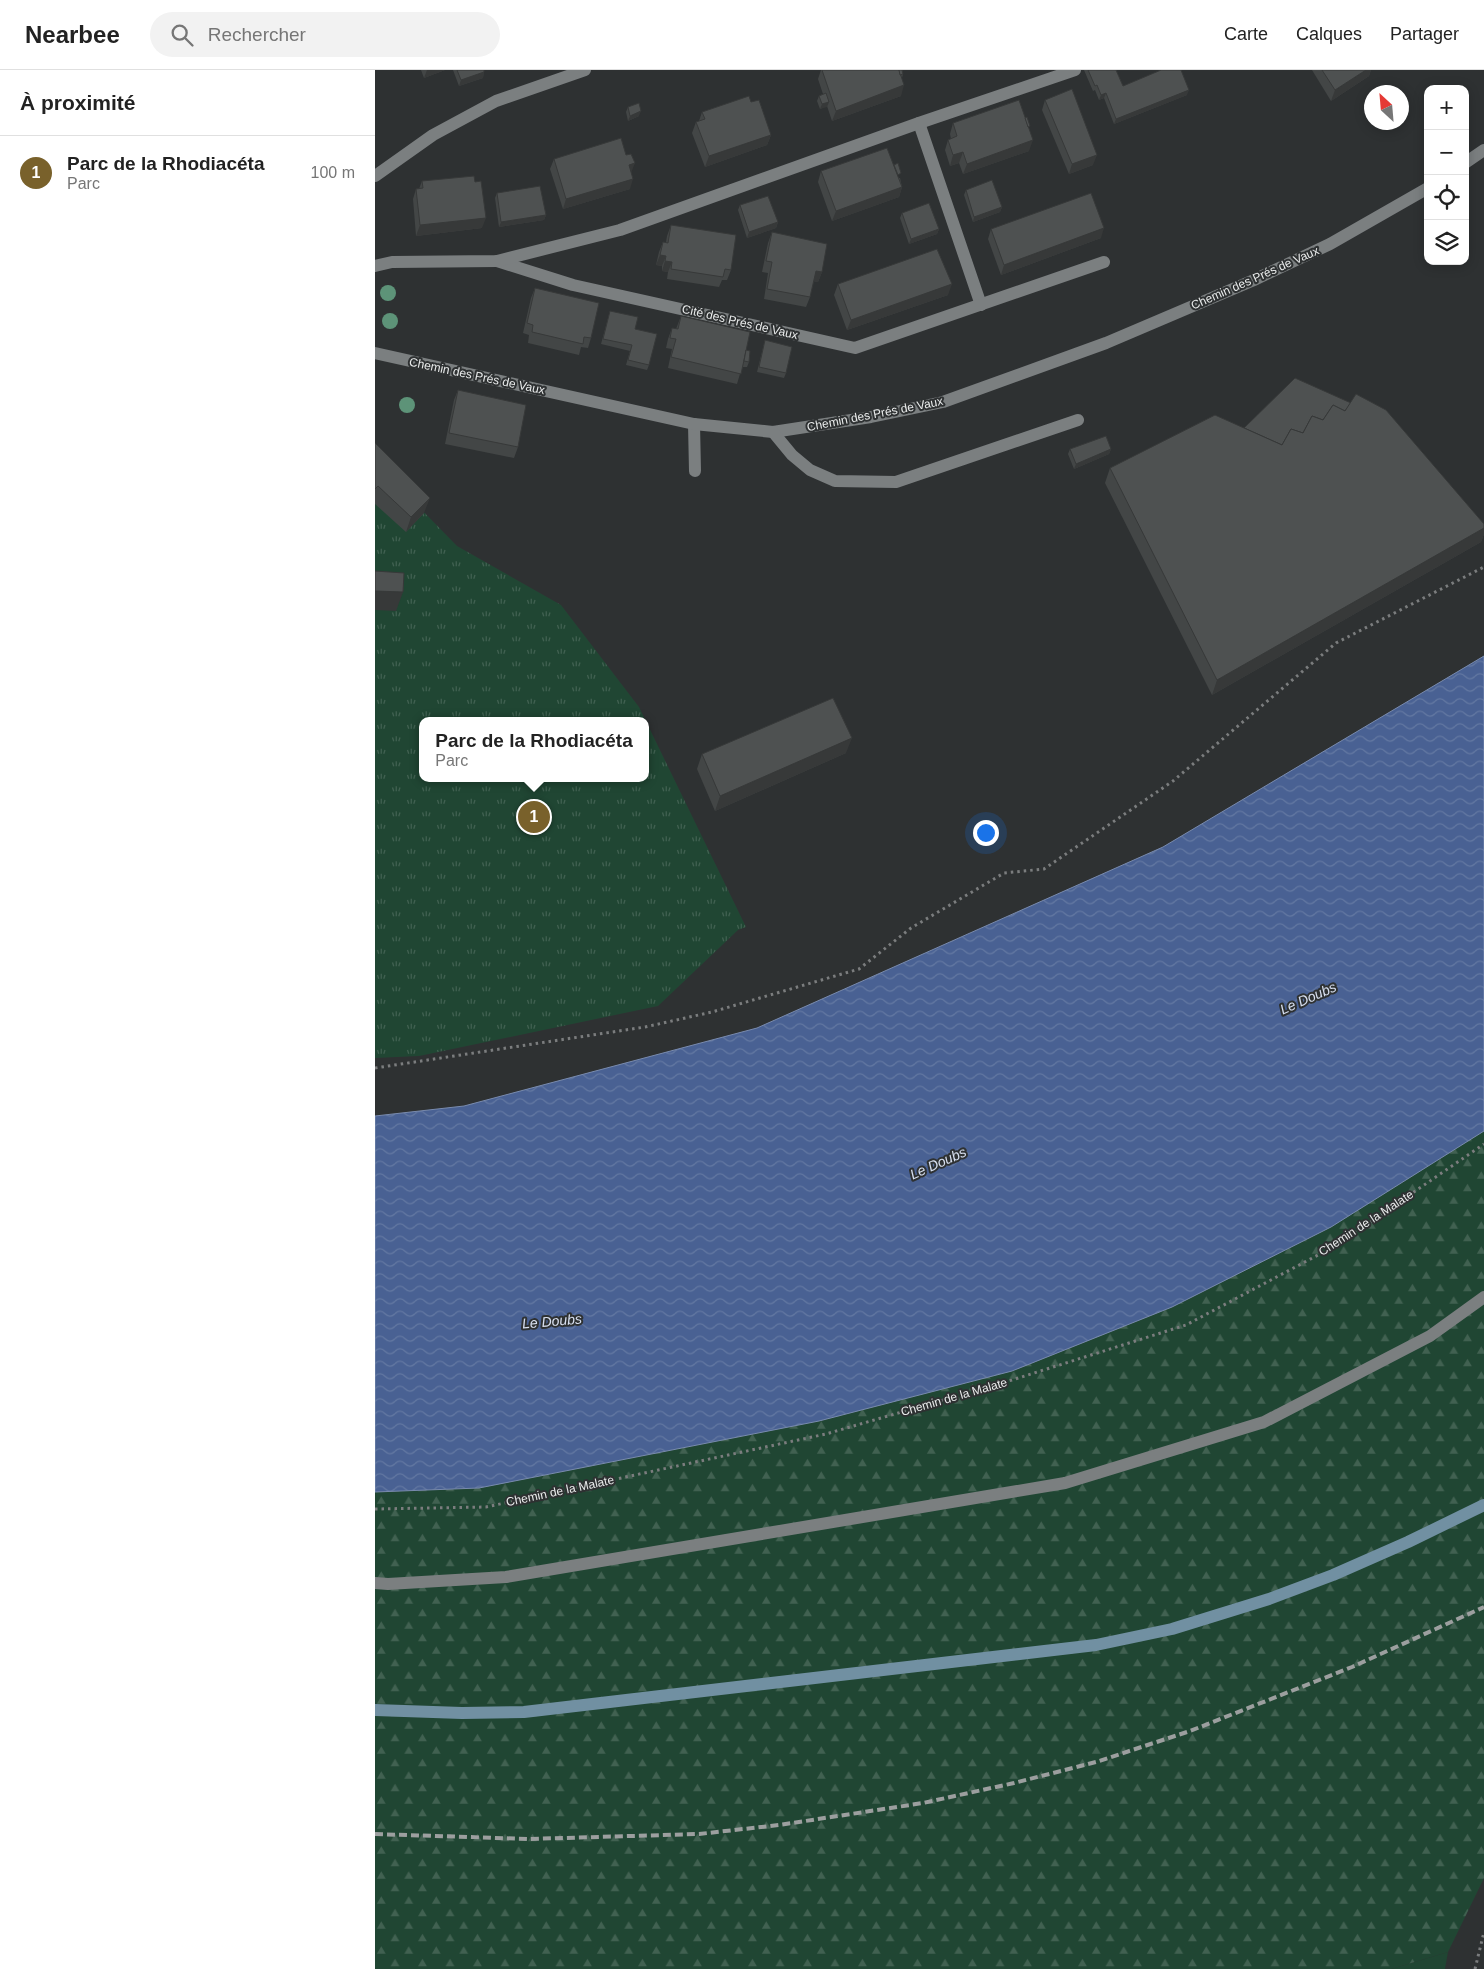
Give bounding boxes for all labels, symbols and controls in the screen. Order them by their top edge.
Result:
search box [150,12,500,57]
text: Nearbee [25,21,120,48]
icon: search [168,21,196,49]
text: Rechercher [208,24,306,45]
text: Carte [1224,24,1268,44]
text: Calques [1296,24,1362,44]
text: Partager [1390,24,1459,44]
north arrow [1364,85,1409,130]
map controls [1424,85,1469,265]
button: + [1424,85,1469,130]
text: À proximité [20,91,136,114]
button: − [1424,130,1469,175]
text: Parc de la Rhodiacéta [67,153,264,174]
text: 1 [32,164,40,181]
text: 100 m [311,164,355,181]
text: Parc [67,175,100,192]
button: locate [1424,175,1469,220]
button: layers [1424,220,1469,265]
street label: Chemin des Prés de Vaux [1189,243,1321,313]
street label: Cité des Prés de Vaux [681,302,799,342]
street label: Chemin des Prés de Vaux [408,355,546,397]
street label: Chemin des Prés de Vaux [806,394,944,434]
popup [419,717,649,782]
text: Parc de la Rhodiacéta [435,730,633,751]
text: Parc [435,752,468,769]
pin: 1 [518,798,550,836]
your location [973,820,999,846]
water label: Le Doubs [1277,979,1339,1017]
water label: Le Doubs [907,1144,969,1182]
street label: Chemin de la Malate [1316,1187,1416,1259]
water label: Le Doubs [521,1310,583,1332]
street label: Chemin de la Malate [899,1375,1009,1419]
street label: Chemin de la Malate [505,1473,616,1509]

